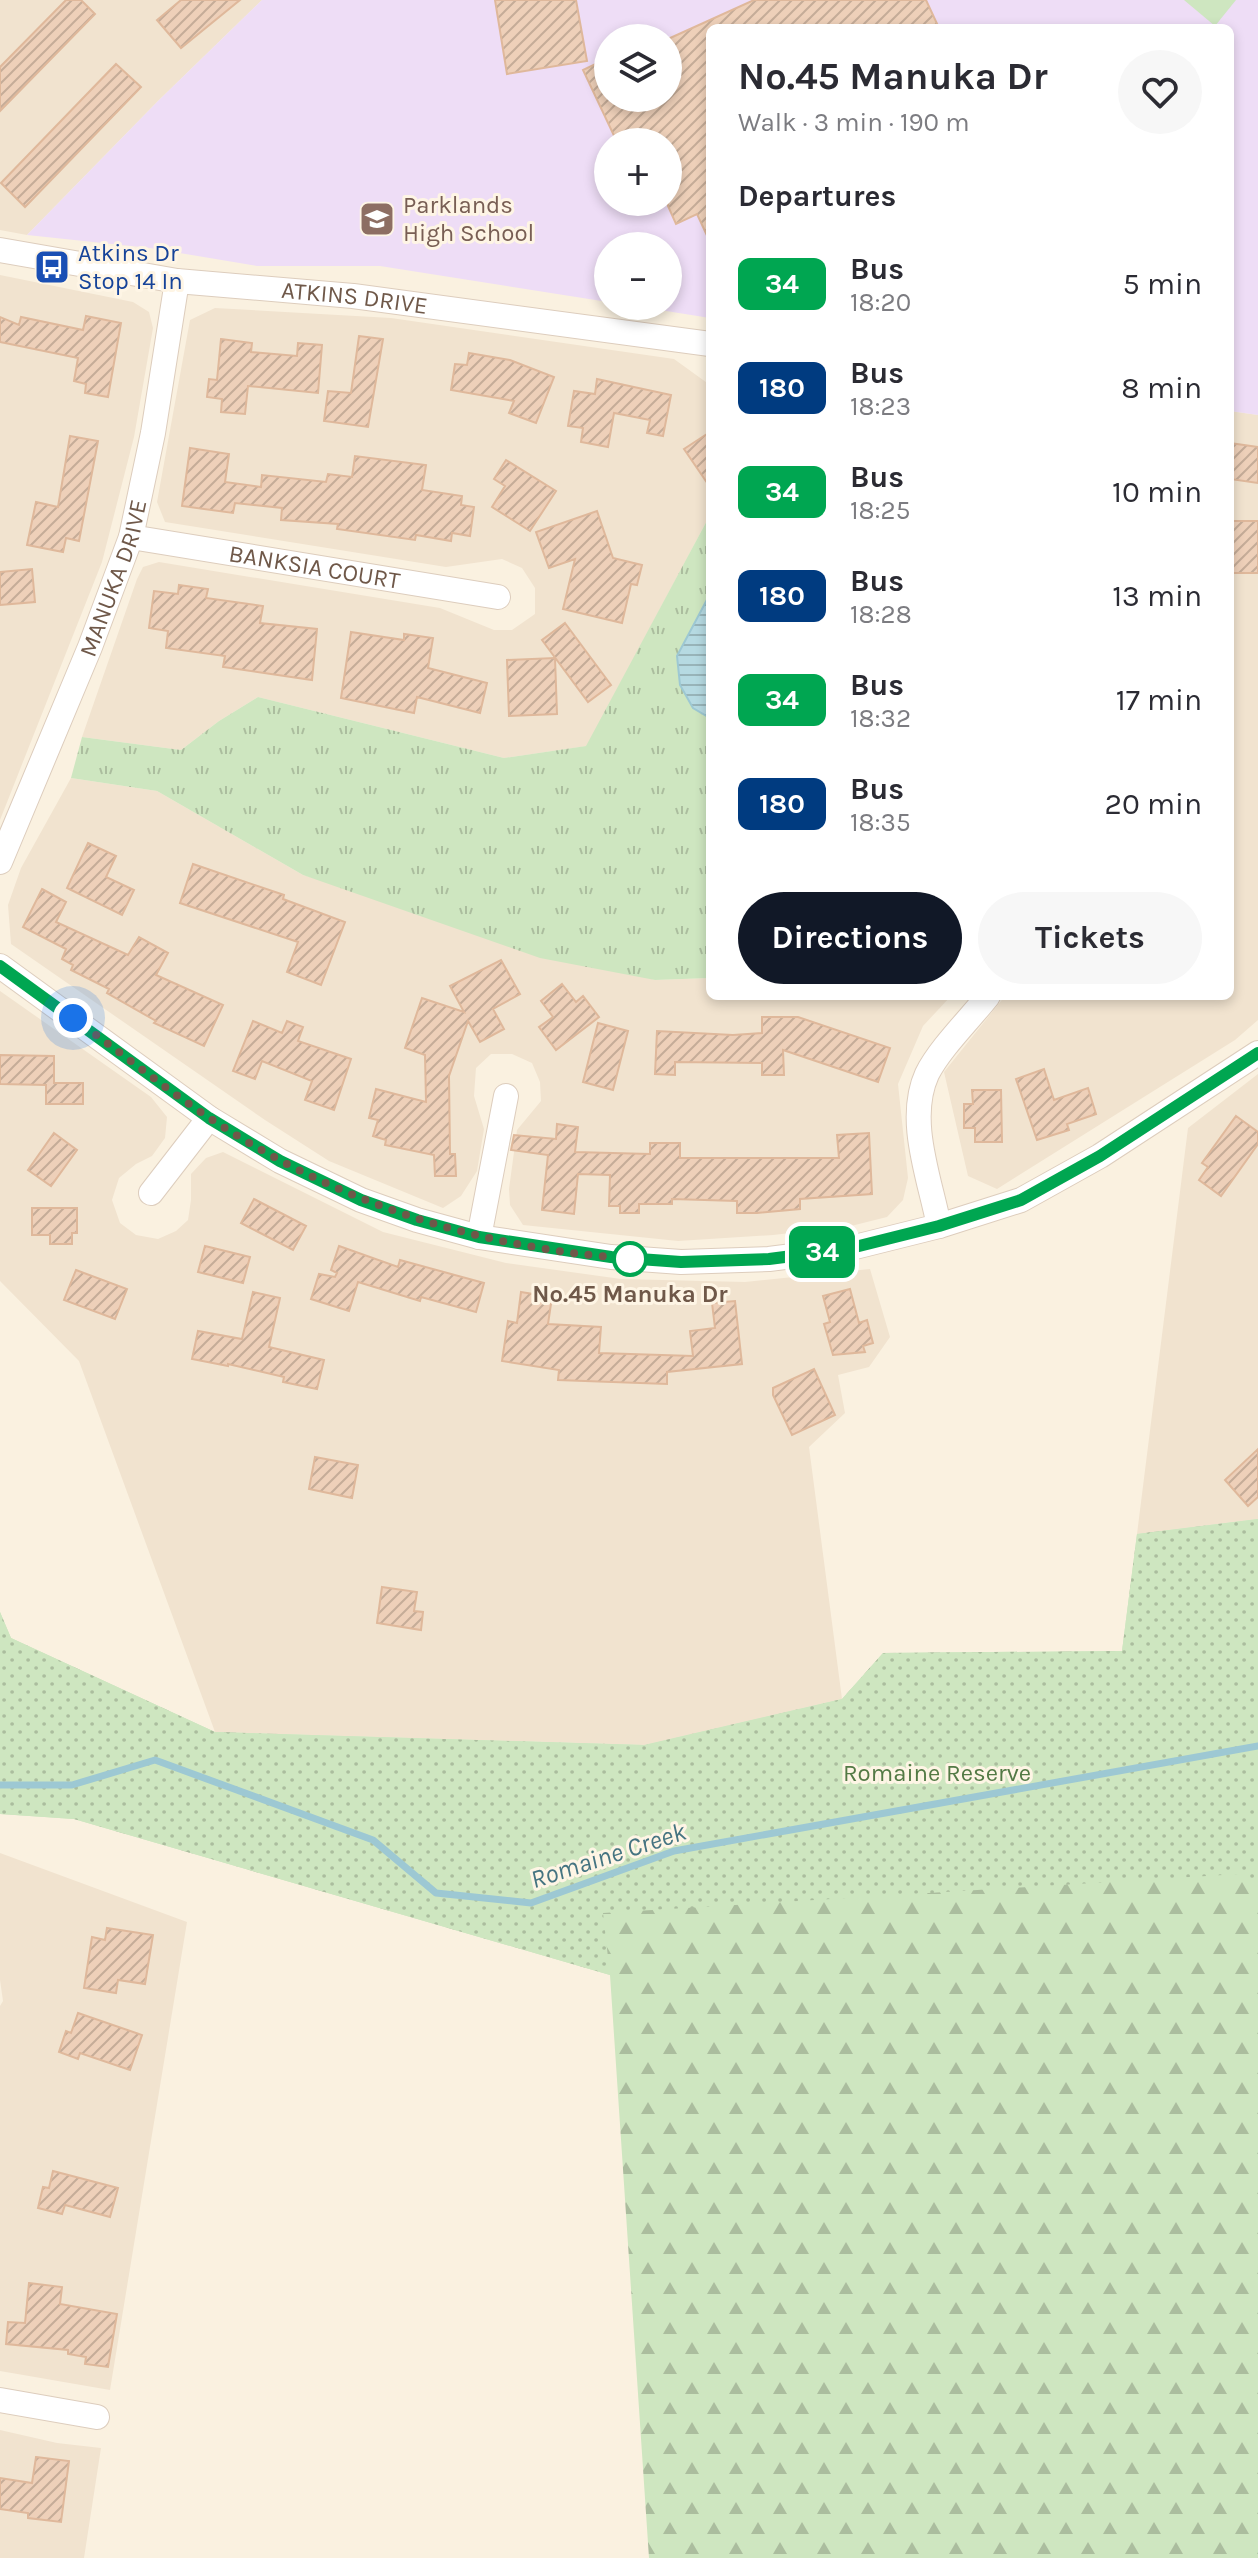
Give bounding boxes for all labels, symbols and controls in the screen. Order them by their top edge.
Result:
map controls [594,24,682,320]
button: layers [594,24,682,112]
button: heart [1118,50,1202,134]
text: No.45 Manuka Dr [738,54,1048,99]
text: Walk · 3 min · 190 m [738,107,970,138]
button: + [594,128,682,216]
text: Departures [738,178,896,214]
place label: Parklands High School [403,191,534,247]
school or university icon: Parklands High School [358,200,396,238]
button: − [594,232,682,320]
place label: Atkins Dr Stop 14 In [78,239,183,295]
bus stop icon: Atkins Dr Stop 14 In [33,248,71,286]
text: Bus [850,251,904,287]
text: 5 min [1123,266,1202,302]
text: 34 [765,267,799,300]
street label: ATKINS DRIVE [280,276,429,320]
text: 18:20 [850,287,911,318]
text: Bus [850,355,904,391]
text: 8 min [1121,370,1202,406]
text: 180 [759,371,805,404]
text: 18:23 [850,391,911,422]
text: Bus [850,459,904,495]
text: 10 min [1112,474,1202,510]
text: 34 [765,475,799,508]
text: 18:25 [850,495,910,526]
street label: MANUKA DRIVE [74,497,153,661]
street label: BANKSIA COURT [227,539,402,595]
text: Bus [850,563,904,599]
text: 13 min [1112,578,1202,614]
text: 180 [759,579,805,612]
text: 18:28 [850,599,912,630]
text: Bus [850,667,904,703]
text: 17 min [1116,682,1202,718]
text: 34 [765,683,799,716]
text: 18:32 [850,703,911,734]
text: Bus [850,771,904,807]
text: 20 min [1105,786,1202,822]
text: 180 [759,787,805,820]
text: 18:35 [850,807,911,838]
button: Directions [738,892,962,984]
button: Tickets [978,892,1202,984]
your location [53,998,93,1038]
line badge: 34 [786,1226,858,1278]
text: 34 [805,1235,839,1268]
marker: No.45 Manuka Dr [613,1242,647,1276]
place label: No.45 Manuka Dr [532,1280,728,1308]
park label: Romaine Reserve [843,1759,1031,1787]
water label: Romaine Creek [527,1816,690,1895]

